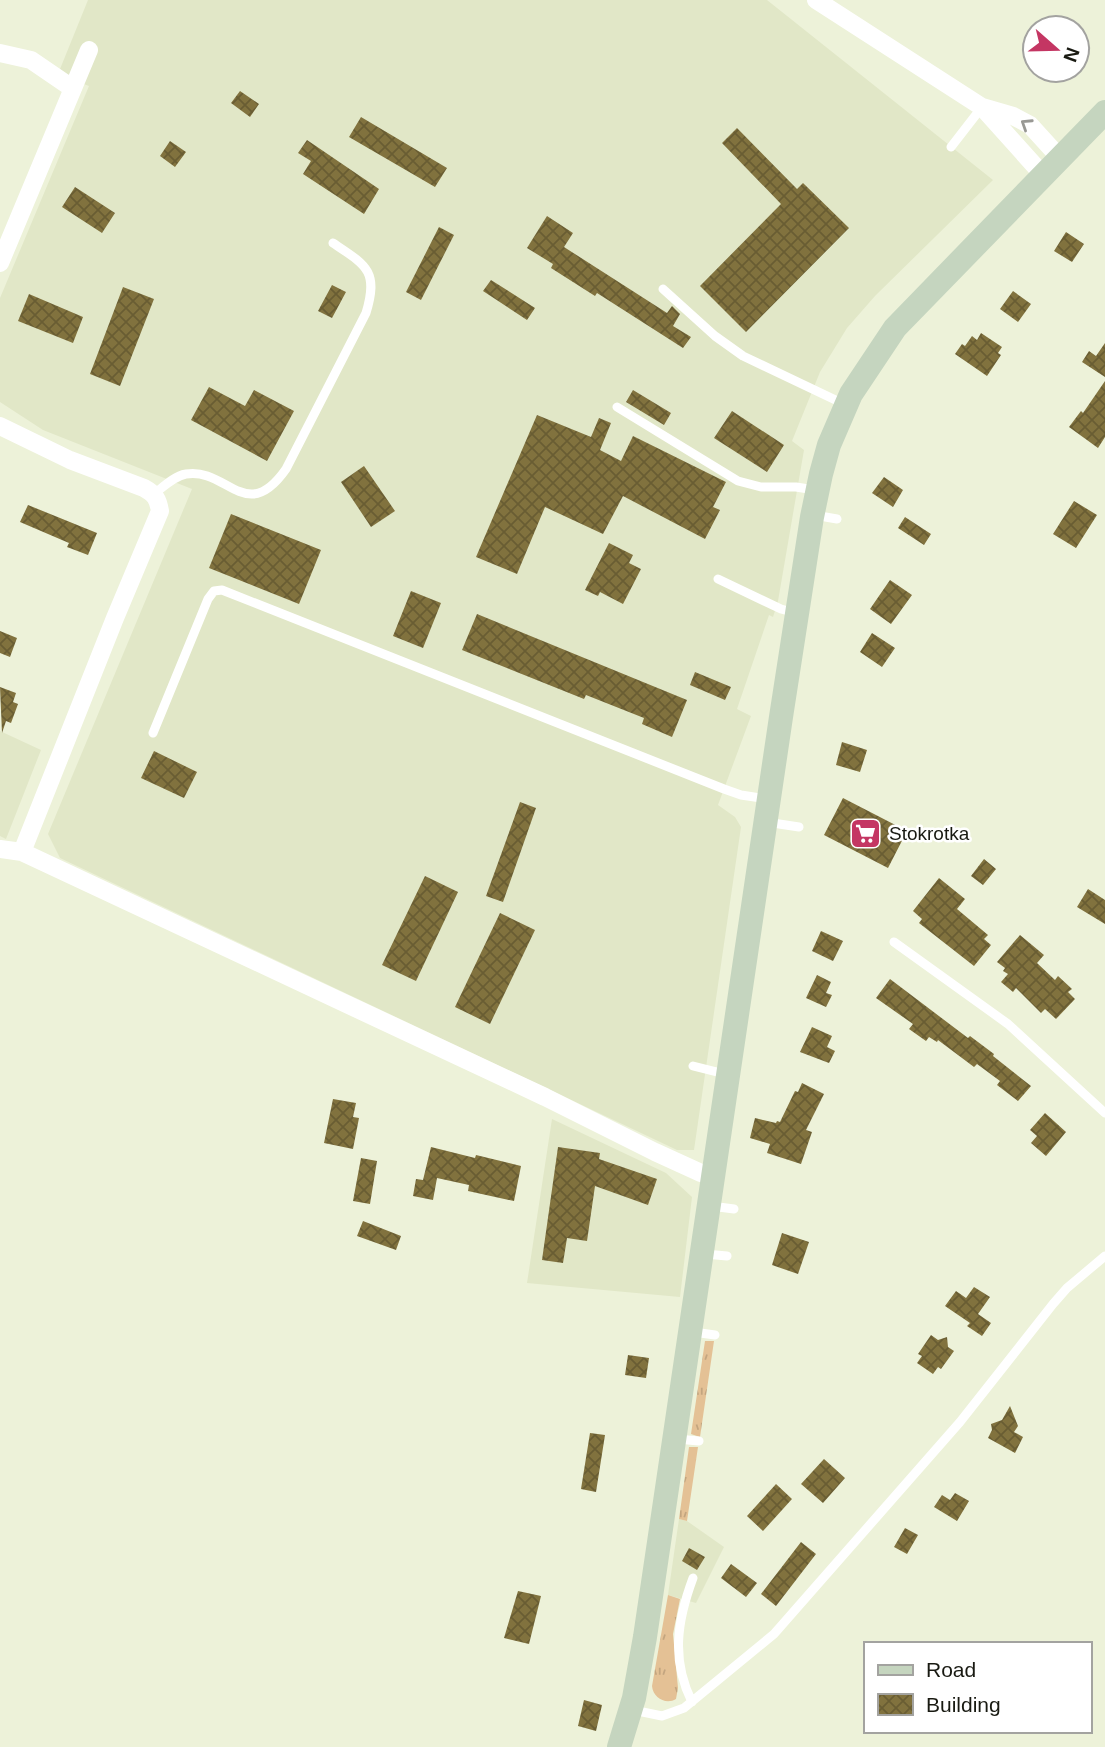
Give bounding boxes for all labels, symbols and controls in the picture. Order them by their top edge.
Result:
north arrow [1021,14,1091,84]
text: N [1059,45,1084,65]
one-way arrow [1021,120,1034,133]
supermarket icon: Stokrotka [849,816,883,850]
place label: Stokrotka [889,823,970,844]
legend [864,1642,1091,1733]
text: Road [926,1658,976,1681]
text: Building [926,1693,1001,1716]

